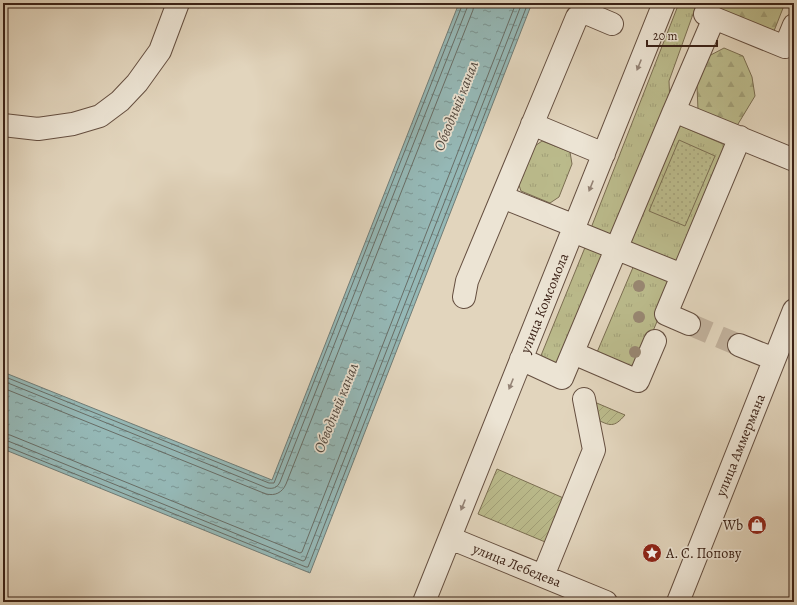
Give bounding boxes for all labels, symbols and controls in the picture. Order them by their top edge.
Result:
scale bar [647,22,717,48]
text: 20 m [653,28,677,44]
water label: Обводный канал [429,58,483,154]
one-way arrow [636,60,642,72]
one-way arrow [588,180,594,191]
street label: улица Комсомола [515,250,573,357]
water label: Обводный канал [309,360,363,456]
one-way arrow [508,379,514,391]
street label: улица Аммермана [711,390,770,500]
one-way arrow [460,500,466,511]
shop icon: Wb [746,514,768,536]
place label: Wb [722,516,743,535]
street label: улица Лебедева [469,539,564,592]
place icon: А. С. Попову [641,542,663,564]
place label: А. С. Попову [665,544,742,563]

